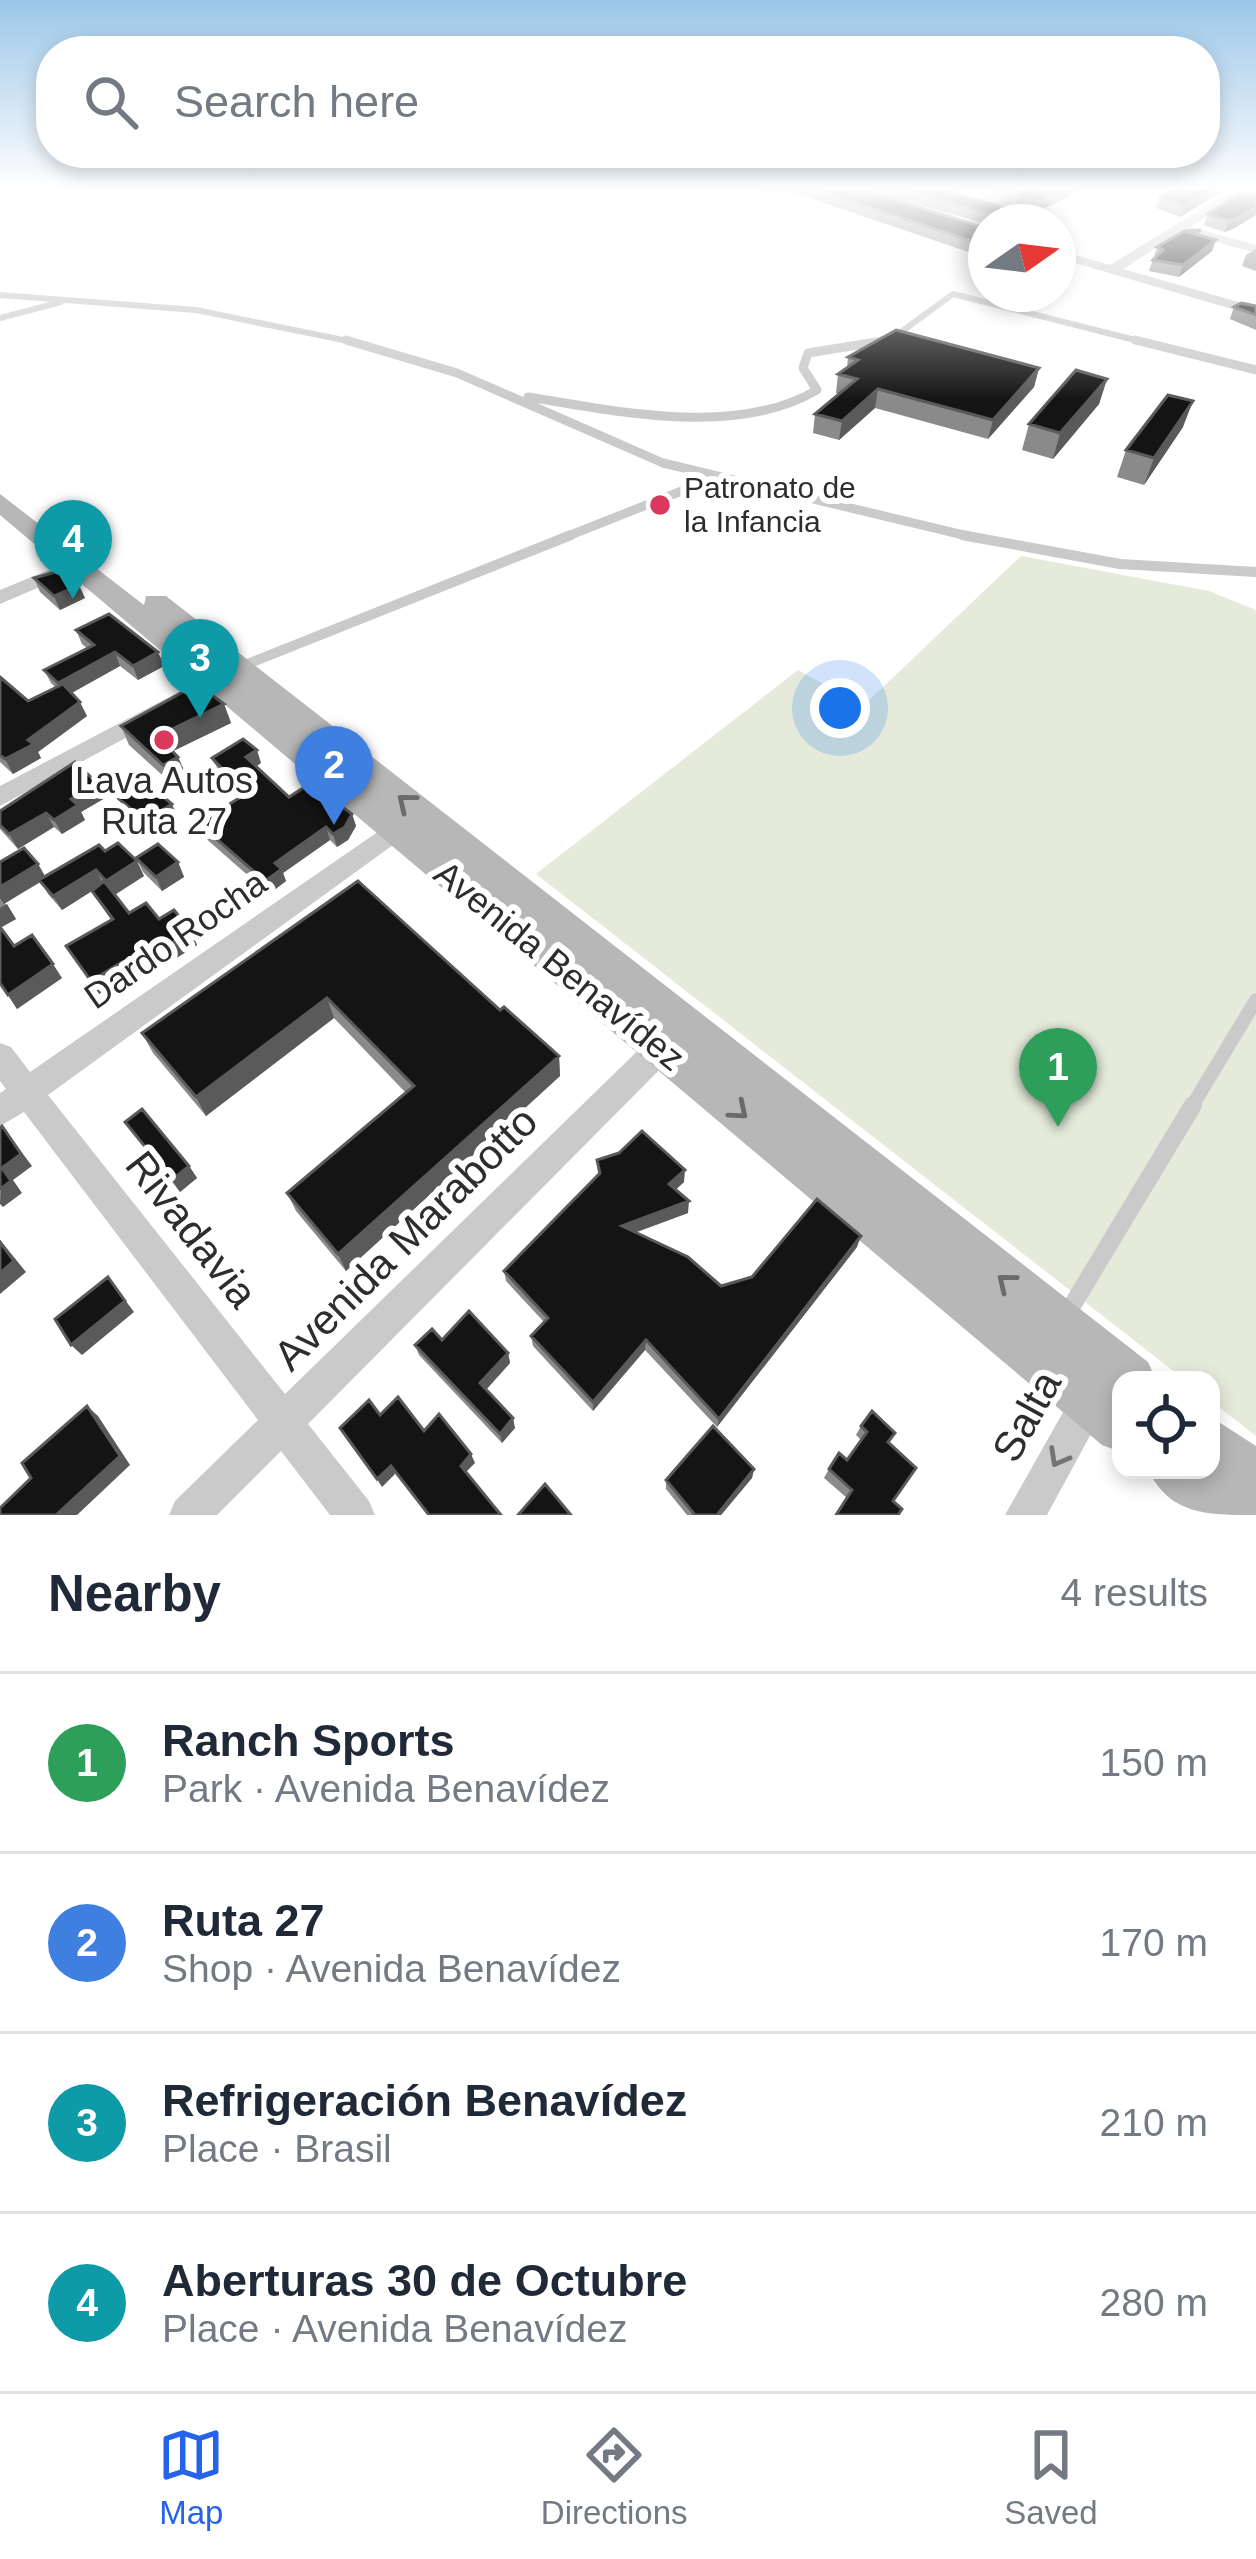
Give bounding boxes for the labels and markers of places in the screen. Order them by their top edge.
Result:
place label: Patronato de la Infancia [684,471,856,538]
marker: Patronato de la Infancia [647,492,673,518]
pin: 4 [34,500,112,599]
pin: 3 [161,619,239,718]
pin: 2 [295,726,373,825]
marker: Lava Autos Ruta 27 [151,727,177,753]
place label: Lava Autos Ruta 27 [75,760,253,842]
pin: 1 [1019,1028,1097,1127]

